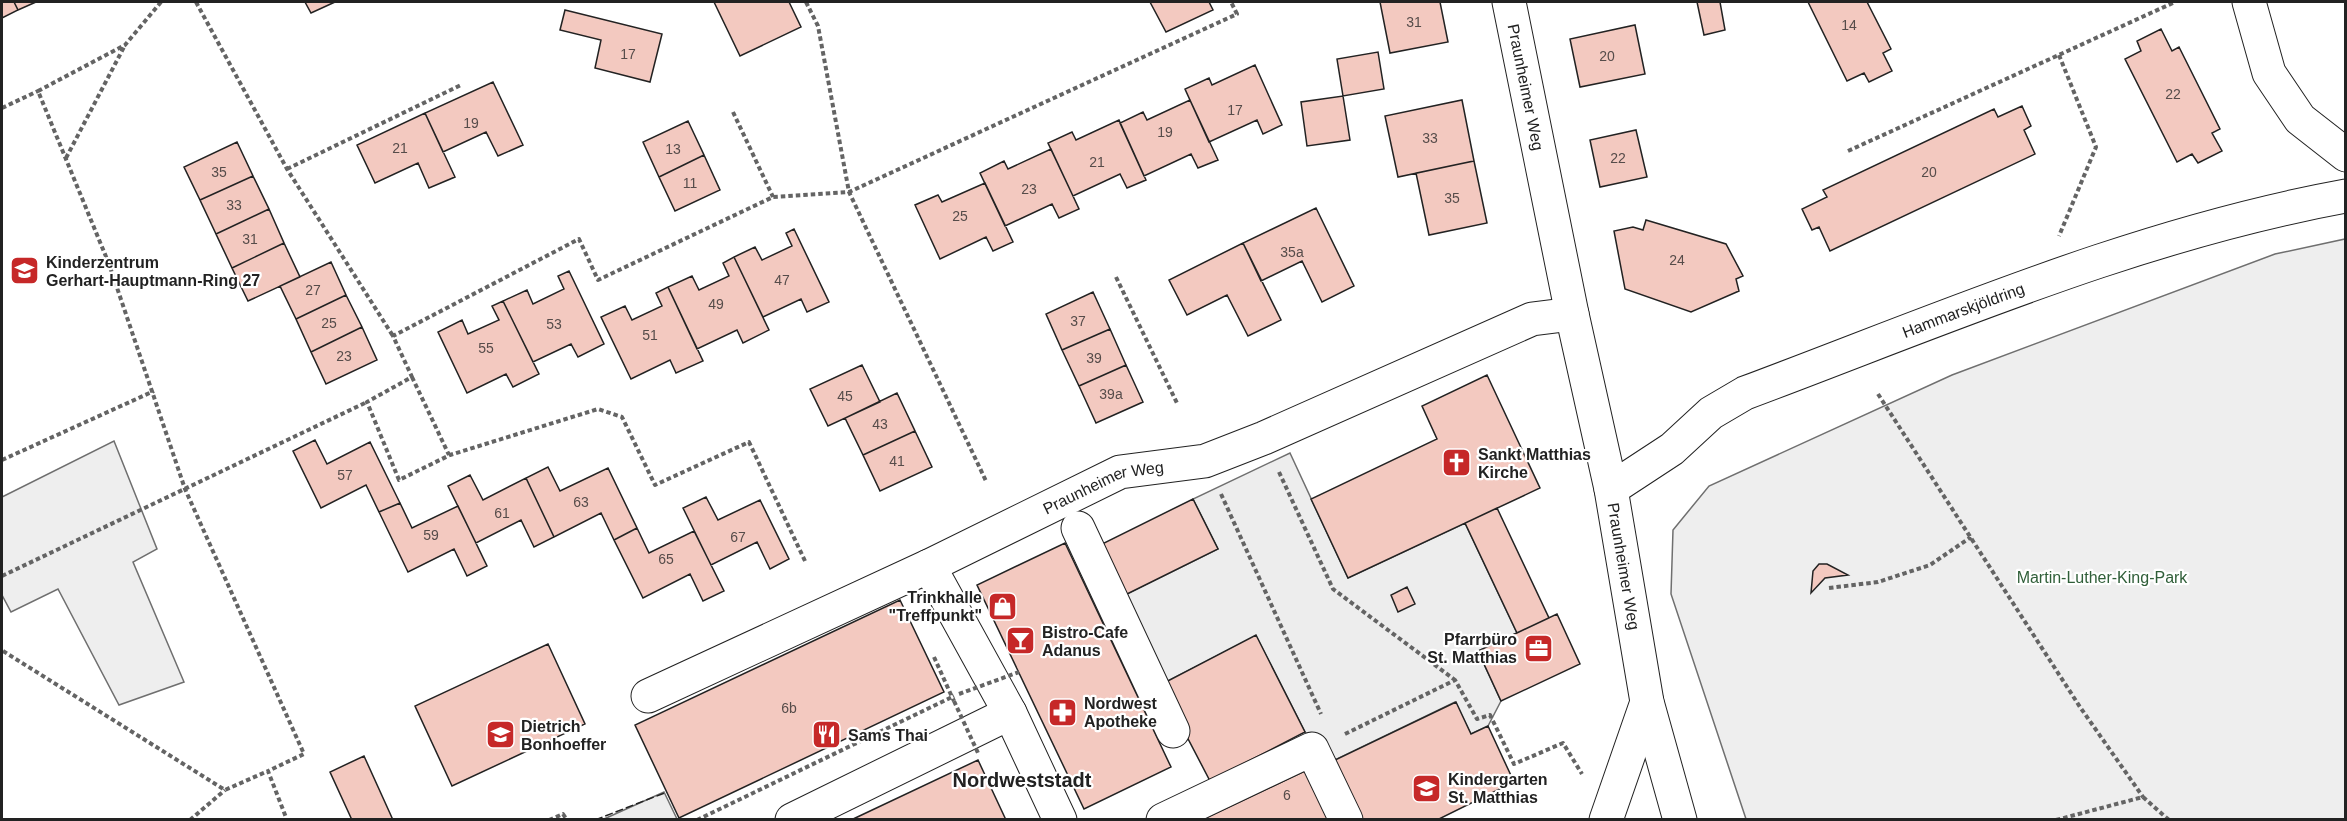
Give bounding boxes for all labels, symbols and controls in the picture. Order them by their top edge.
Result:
house number: 31 [1406,14,1422,30]
house number: 14 [1841,17,1857,33]
street label: Praunheimer Weg [1505,23,1547,152]
house number: 17 [620,46,636,62]
house number: 20 [1599,48,1615,64]
house number: 22 [2165,86,2181,102]
house number: 17 [1227,102,1243,118]
house number: 19 [463,115,479,131]
house number: 19 [1157,124,1173,140]
house number: 33 [1422,130,1438,146]
house number: 21 [392,140,408,156]
house number: 13 [665,141,681,157]
house number: 22 [1610,150,1626,166]
house number: 21 [1089,154,1105,170]
house number: 35 [211,164,227,180]
house number: 20 [1921,164,1937,180]
house number: 11 [683,175,697,191]
house number: 23 [1021,181,1037,197]
house number: 35 [1444,190,1460,206]
house number: 33 [226,197,242,213]
house number: 25 [952,208,968,224]
house number: 31 [242,231,258,247]
house number: 35a [1280,244,1304,260]
house number: 24 [1669,252,1685,268]
place label: Kinderzentrum Gerhart-Hauptmann-Ring 27 [46,254,260,289]
school or university icon: Kinderzentrum Gerhart-Hauptmann-Ring 27 [9,255,41,287]
house number: 47 [774,272,790,288]
street label: Hammarskjöldring [1900,280,2027,341]
house number: 27 [305,282,321,298]
house number: 49 [708,296,724,312]
house number: 37 [1070,313,1086,329]
house number: 25 [321,315,337,331]
house number: 53 [546,316,562,332]
house number: 51 [642,327,658,343]
house number: 55 [478,340,494,356]
house number: 23 [336,348,352,364]
house number: 39 [1086,350,1102,366]
house number: 39a [1099,386,1123,402]
house number: 45 [837,388,853,404]
house number: 43 [872,416,888,432]
place label: Sankt Matthias Kirche [1478,446,1591,481]
church icon: Sankt Matthias Kirche [1441,447,1473,479]
house number: 41 [889,453,905,469]
street label: Praunheimer Weg [1040,458,1165,518]
house number: 57 [337,467,353,483]
house number: 63 [573,494,589,510]
street label: Praunheimer Weg [1604,502,1643,631]
house number: 61 [494,505,510,521]
house number: 59 [423,527,439,543]
house number: 67 [730,529,746,545]
house number: 65 [658,551,674,567]
park label: Martin-Luther-King-Park [2017,569,2188,586]
place label: Trinkhalle "Treffpunkt" [889,589,982,624]
shop icon: Trinkhalle "Treffpunkt" [987,590,1019,622]
place label: Bistro-Cafe Adanus [1042,624,1128,659]
bar icon: Bistro-Cafe Adanus [1005,625,1037,657]
place label: Pfarrbüro St. Matthias [1427,631,1517,666]
office icon: Pfarrbüro St. Matthias [1522,632,1554,664]
place label: Nordwest Apotheke [1084,695,1158,730]
pharmacy icon: Nordwest Apotheke [1047,696,1079,728]
house number: 6b [781,700,797,716]
place label: Dietrich Bonhoeffer [521,718,606,753]
school or university icon: Dietrich Bonhoeffer [484,719,516,751]
restaurant icon: Sams Thai [811,719,843,751]
place label: Sams Thai [848,727,928,744]
district label: Nordweststadt [953,769,1092,791]
place label: Kindergarten St. Matthias [1448,771,1548,806]
school or university icon: Kindergarten St. Matthias [1411,772,1443,804]
house number: 6 [1283,787,1291,803]

